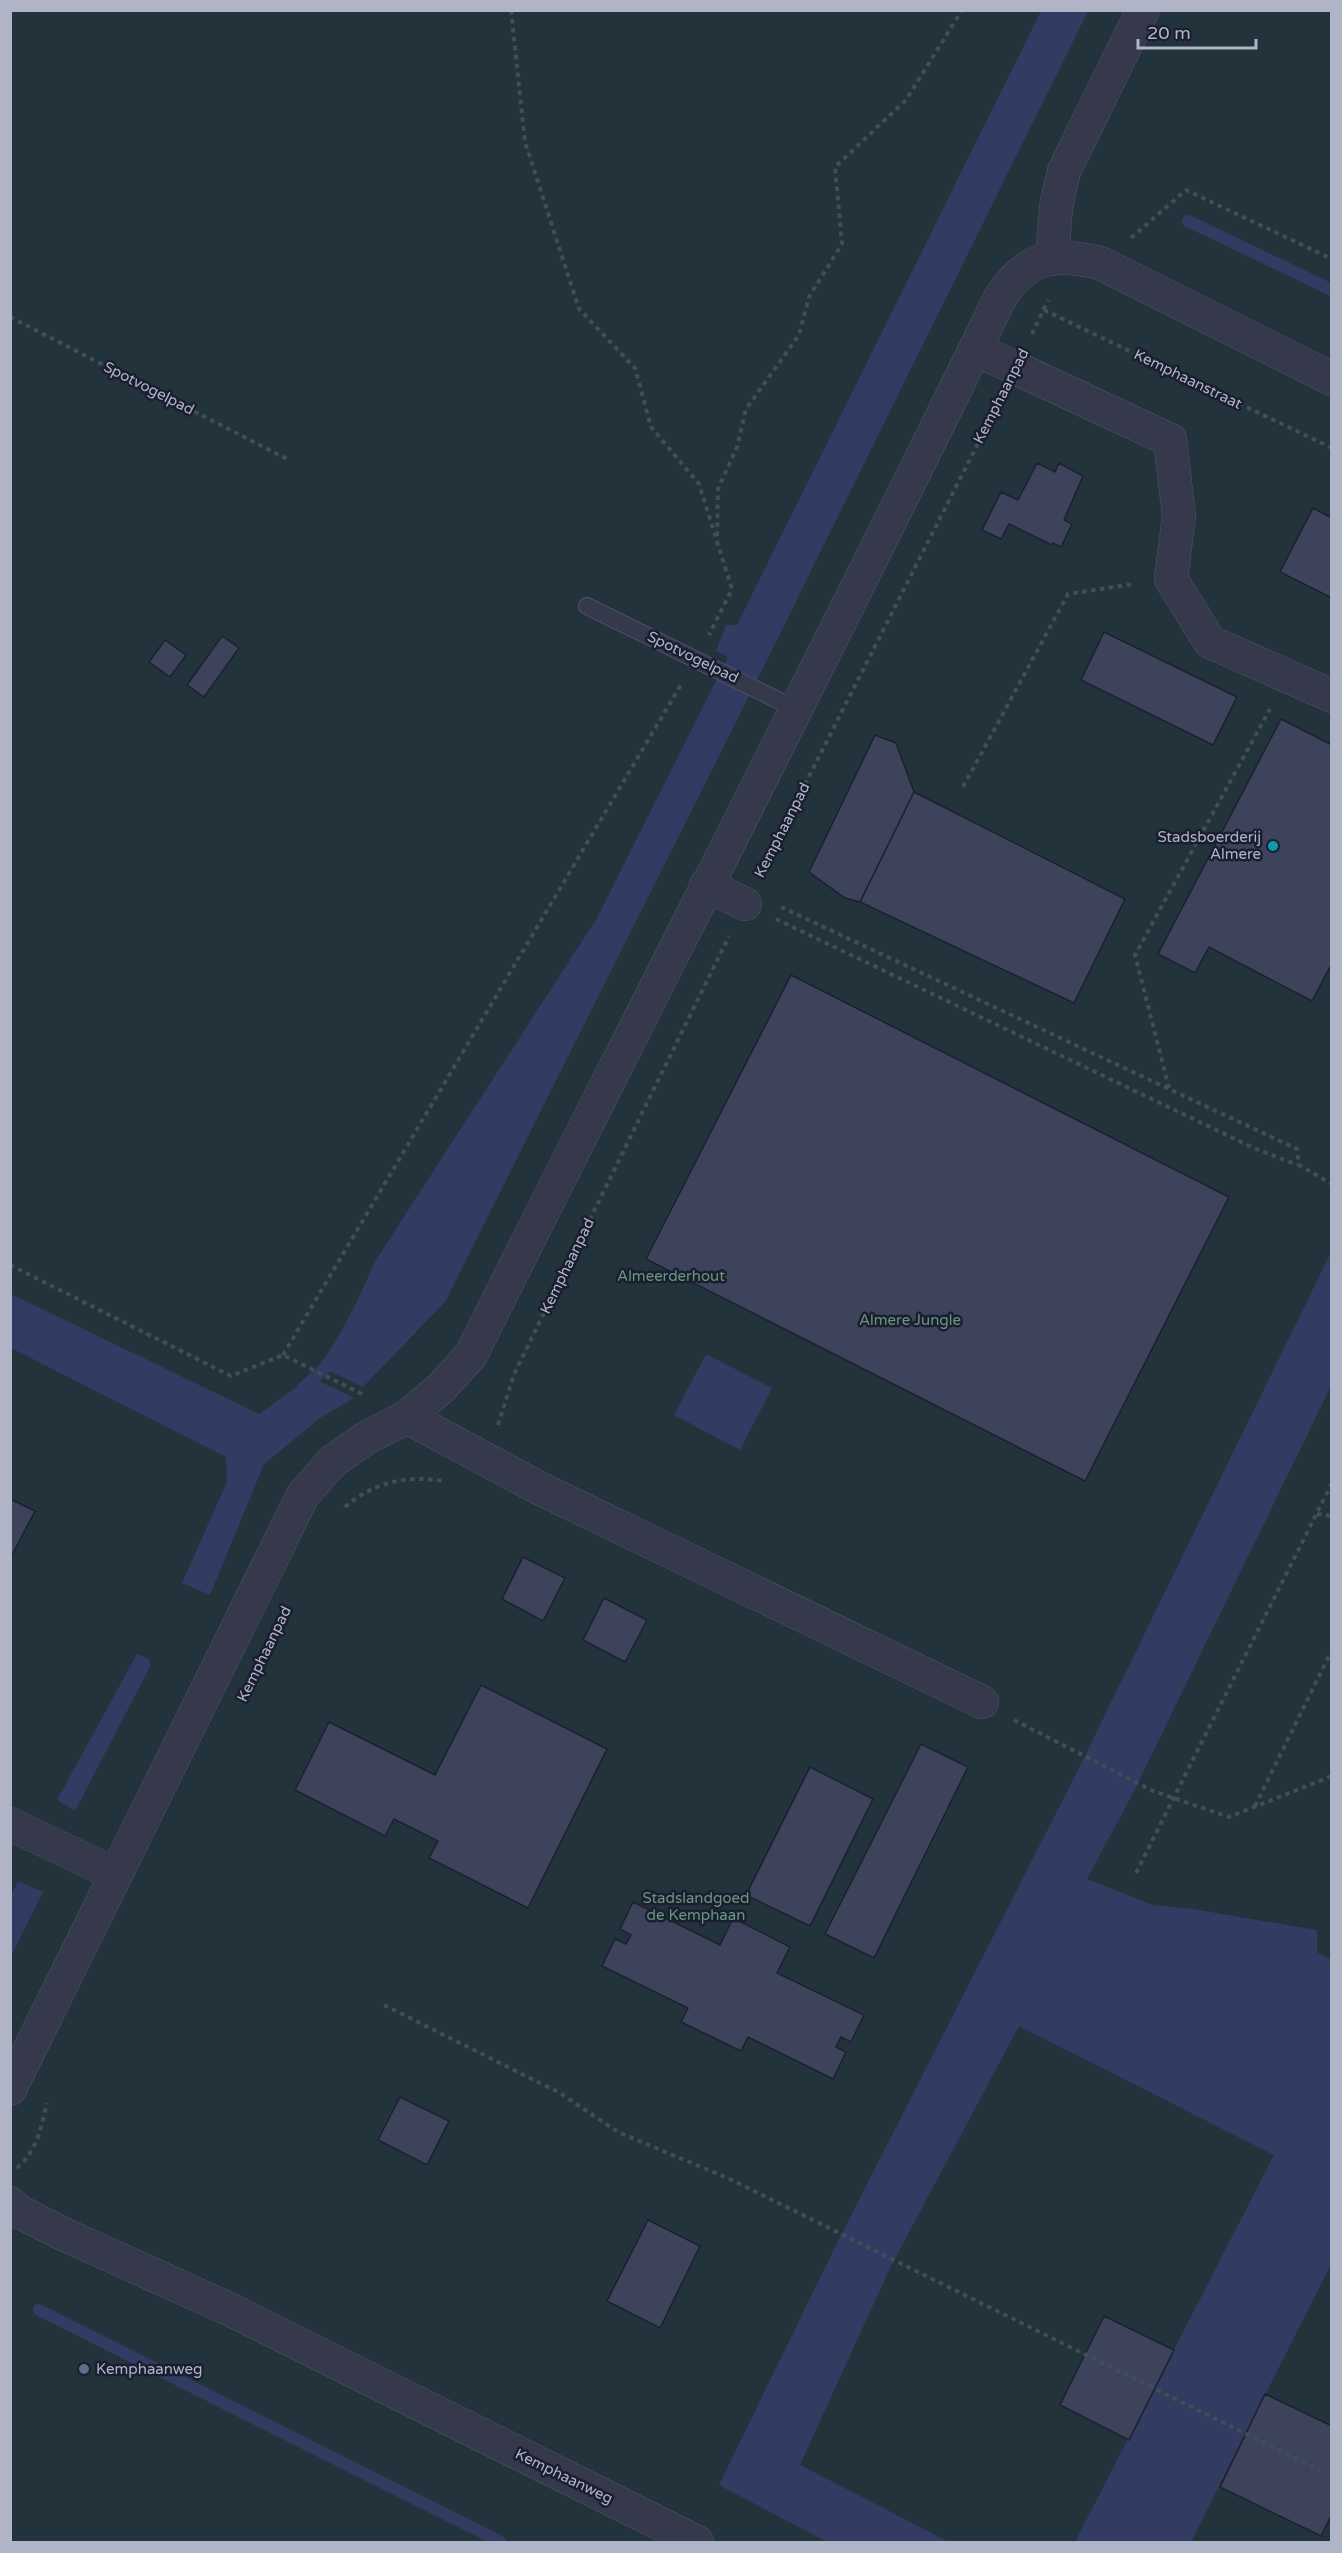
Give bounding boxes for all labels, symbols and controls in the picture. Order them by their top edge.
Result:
scale bar [1138,12,1256,50]
text: 20 m [1147,22,1191,44]
street label: Kemphaanpad [969,345,1033,447]
street label: Kemphaanstraat [1131,345,1245,413]
street label: Spotvogelpad [101,357,197,419]
street label: Spotvogelpad [644,627,742,687]
street label: Kemphaanpad [750,779,814,881]
place label: Stadsboerderij Almere [1157,828,1261,863]
marker: Stadsboerderij Almere [1266,839,1280,853]
street label: Kemphaanpad [536,1215,598,1317]
park label: Almeerderhout [617,1267,725,1285]
park label: Almere Jungle [859,1311,961,1329]
street label: Kemphaanpad [233,1603,295,1705]
park label: Stadslandgoed de Kemphaan [642,1889,750,1924]
place label: Kemphaanweg [96,2360,203,2378]
marker: Kemphaanweg [77,2362,91,2376]
street label: Kemphaanweg [512,2445,616,2507]

